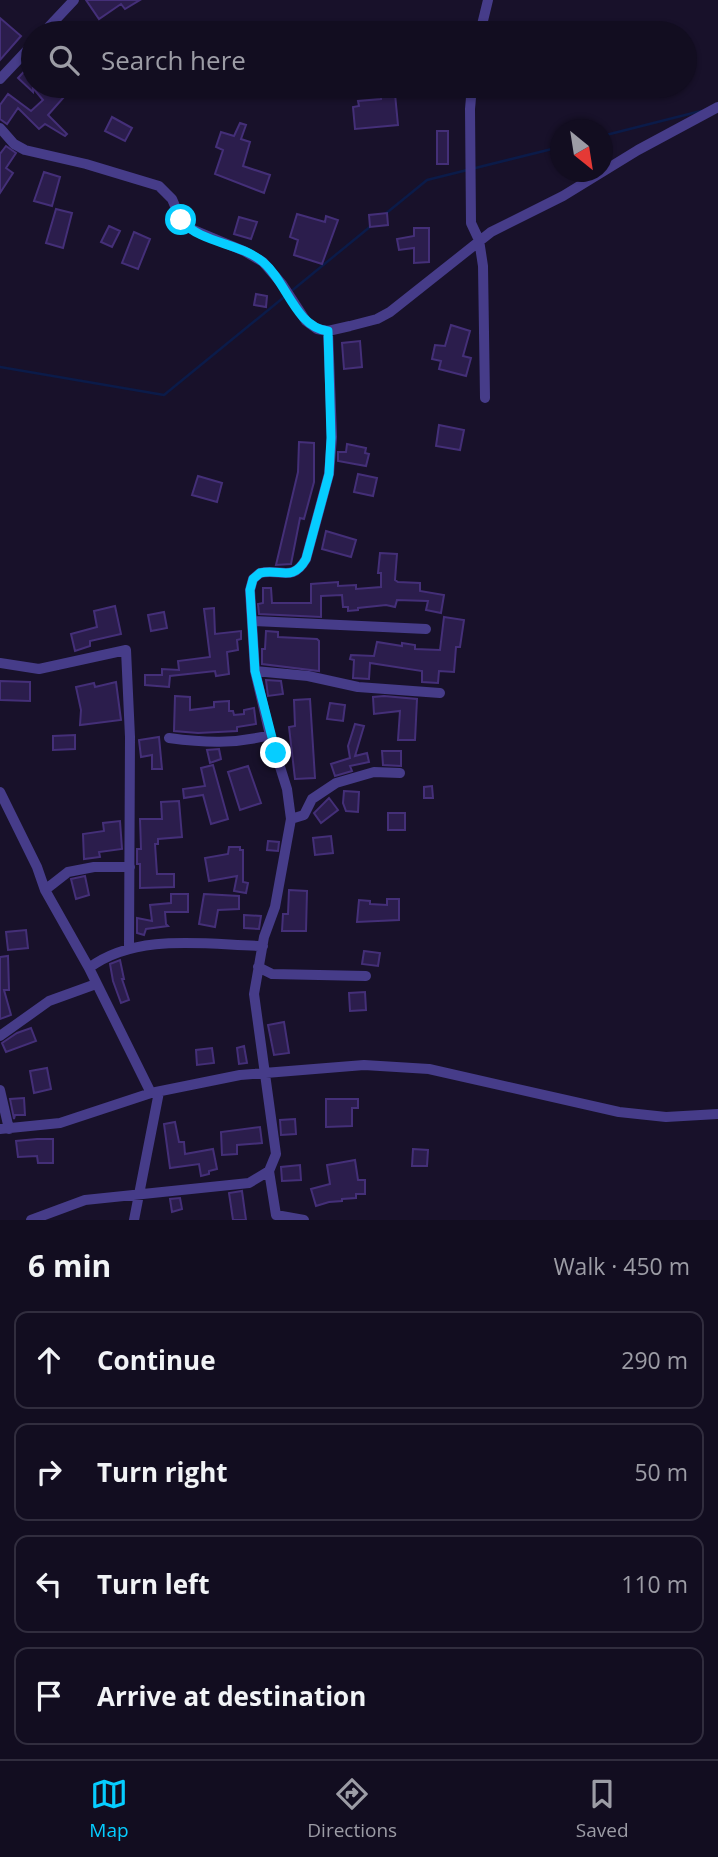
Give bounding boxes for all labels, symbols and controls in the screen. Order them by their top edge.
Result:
search box [21,21,697,98]
icon: search [45,41,83,79]
text: Search here [101,42,246,78]
north arrow [550,119,613,182]
route start [165,204,196,235]
route end [260,737,291,768]
text: 6 min [28,1245,111,1286]
text: Walk · 450 m [553,1250,690,1282]
icon: ahead [30,1341,68,1379]
text: Continue [97,1342,216,1378]
text: 290 m [621,1344,688,1376]
icon: right [30,1453,68,1491]
text: Turn right [97,1454,228,1490]
text: 50 m [634,1456,688,1488]
icon: left [30,1565,68,1603]
text: Turn left [97,1566,209,1602]
text: 110 m [621,1568,688,1600]
icon: arrive [30,1677,68,1715]
text: Arrive at destination [97,1678,366,1714]
tab: Map [89,1775,129,1843]
tab: Directions [307,1775,397,1843]
tab: Saved [576,1775,629,1843]

